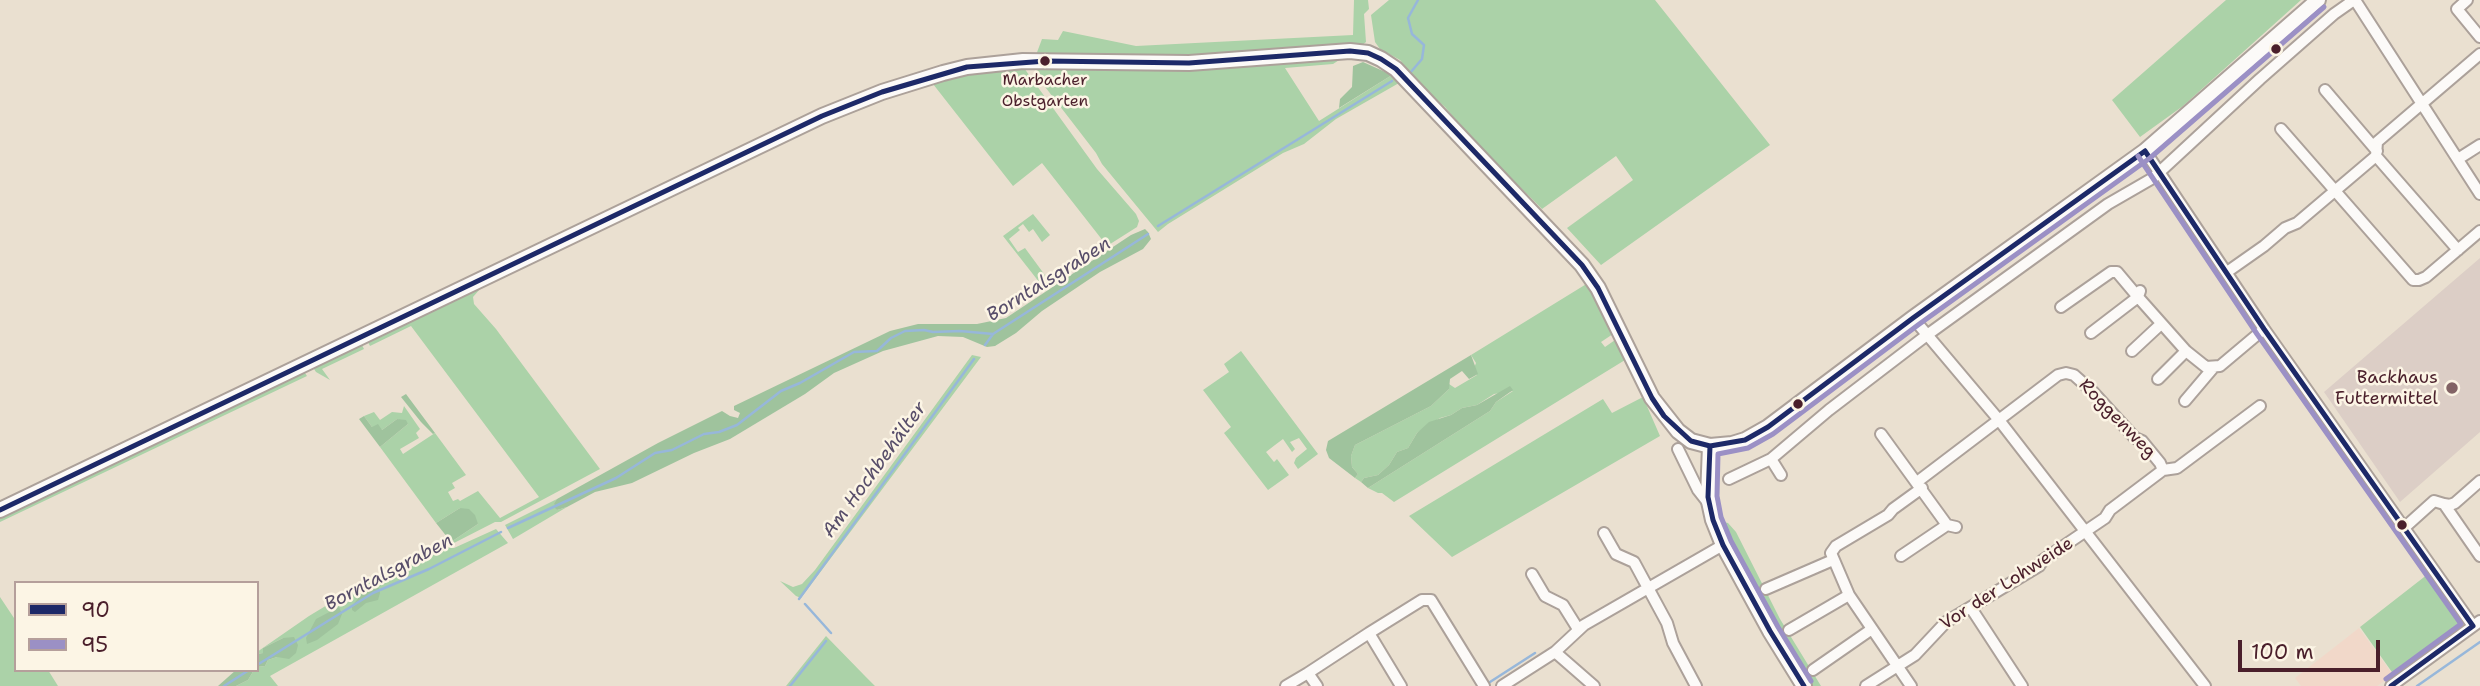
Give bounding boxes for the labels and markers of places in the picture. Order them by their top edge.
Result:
unlabelled marker [2269,42,2283,56]
marker: Marbacher Obstgarten [1038,54,1052,68]
place label: Marbacher Obstgarten [1002,71,1088,109]
place label: Backhaus Futtermittel [2335,367,2438,410]
marker: Backhaus Futtermittel [2444,380,2460,396]
unlabelled marker [1791,397,1805,411]
unlabelled marker [2395,518,2409,532]

